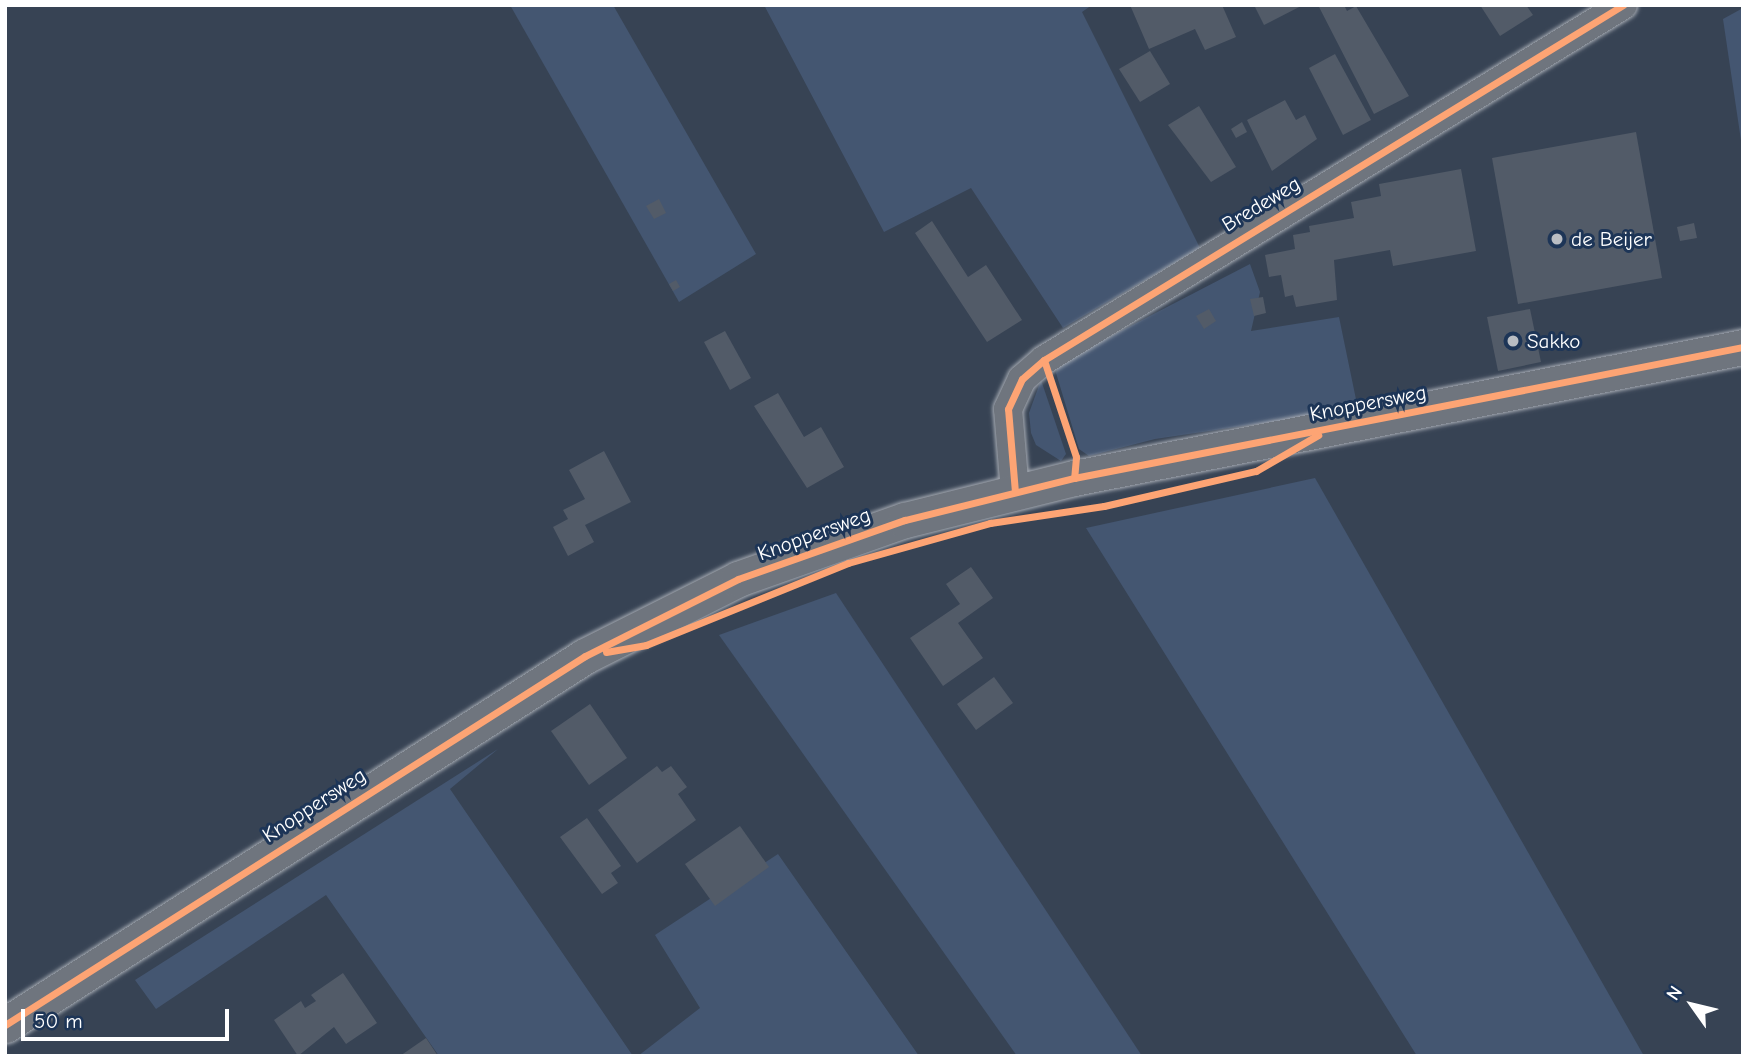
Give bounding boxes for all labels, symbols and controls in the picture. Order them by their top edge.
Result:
street label: Bredeweg [1217,171,1305,237]
place label: de Beijer [1571,226,1652,252]
marker: de Beijer [1549,231,1565,247]
place label: Sakko [1527,328,1580,354]
marker: Sakko [1505,333,1521,349]
street label: Knoppersweg [1308,379,1428,427]
street label: Knoppersweg [754,502,874,566]
street label: Knoppersweg [258,762,370,848]
north arrow [1657,970,1727,1040]
text: N [1662,982,1687,1005]
scale bar [24,995,233,1038]
text: 50 m [34,1009,83,1033]

